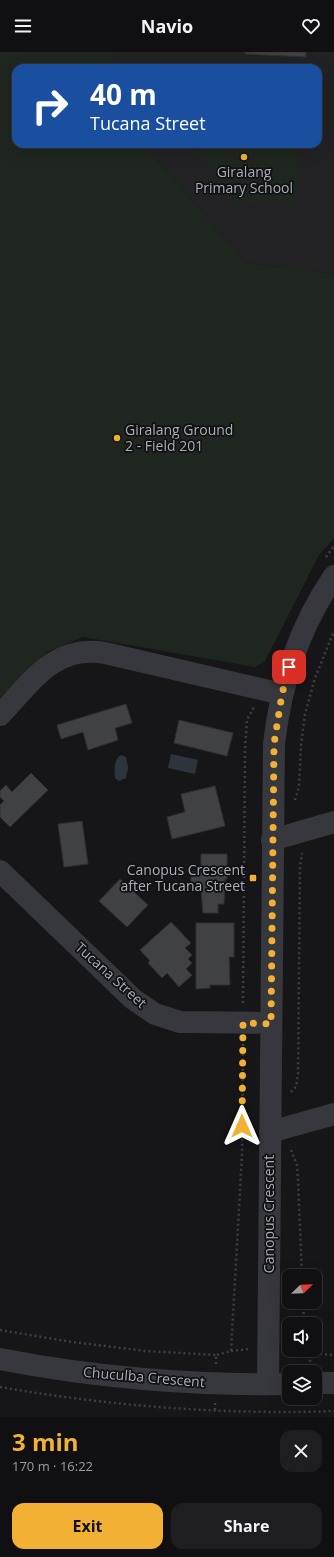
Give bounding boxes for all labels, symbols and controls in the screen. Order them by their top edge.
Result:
text: Navio [141,14,193,38]
icon: menu [12,15,34,37]
icon: heart [300,15,322,37]
text: 40 m [90,75,157,113]
icon: right [24,80,76,132]
text: Tucana Street [90,111,206,135]
marker: Giralang Primary School [239,152,249,162]
place label: Giralang Primary School [195,162,293,197]
place label: Giralang Ground 2 - Field 201 [125,420,233,455]
marker: Giralang Ground 2 - Field 201 [112,433,122,443]
pin [272,650,306,684]
icon: arrive [278,656,300,678]
place label: Canopus Crescent after Tucana Street [120,860,245,895]
marker: Canopus Crescent after Tucana Street [248,873,258,883]
street label: Tucana Street [72,937,151,1012]
position arrow [221,1105,263,1147]
street label: Canopus Crescent [259,1155,278,1273]
north arrow [282,1269,322,1309]
map controls [282,1269,322,1405]
button: sound [282,1317,322,1357]
street label: Chuculba Crescent [82,1362,206,1391]
button: layers [282,1365,322,1405]
text: 3 min [12,1425,79,1458]
button: close [280,1430,322,1472]
text: 170 m · 16:22 [12,1457,93,1475]
button: Exit [12,1503,163,1549]
button: Share [171,1503,322,1549]

